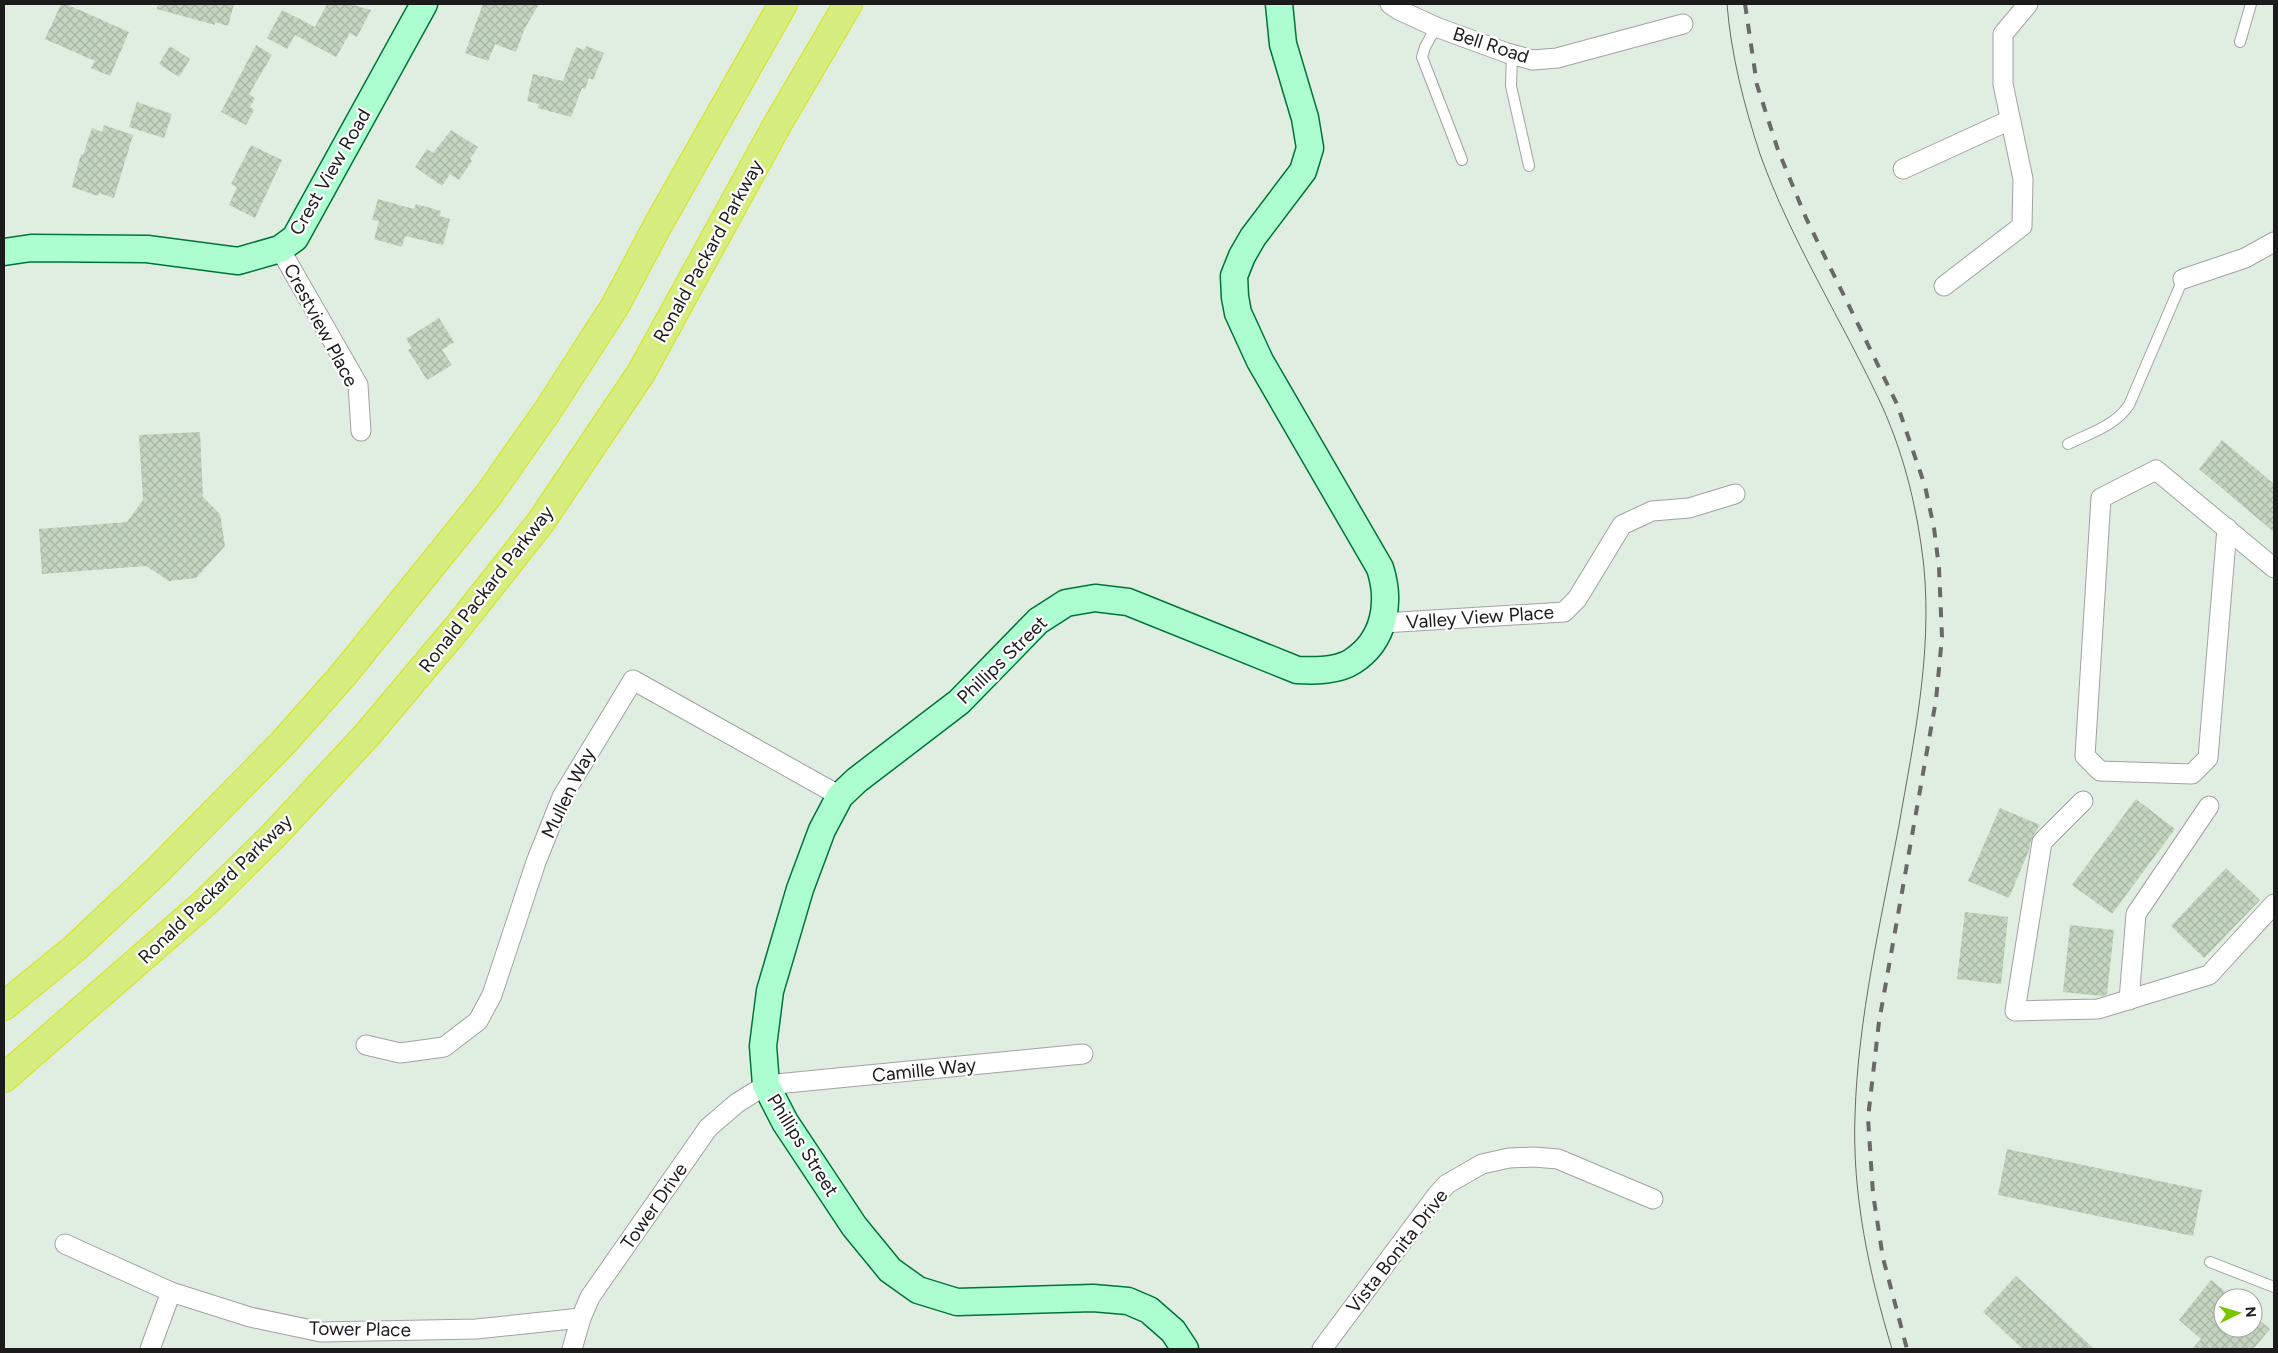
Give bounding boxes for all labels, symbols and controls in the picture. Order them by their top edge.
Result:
street label: Bell Road [1450,22,1532,68]
street label: Crest View Road [284,105,376,239]
street label: Ronald Packard Parkway [648,156,768,346]
street label: Crestview Place [279,260,363,390]
street label: Ronald Packard Parkway [414,501,558,677]
street label: Valley View Place [1405,600,1555,634]
street label: Phillips Street [952,611,1052,709]
street label: Mullen Way [536,744,600,842]
street label: Ronald Packard Parkway [133,809,297,969]
street label: Camille Way [871,1053,977,1087]
street label: Phillips Street [762,1089,844,1201]
street label: Tower Drive [616,1158,692,1254]
street label: Vista Bonita Drive [1341,1184,1453,1318]
north arrow [2213,1288,2263,1338]
text: N [2242,1306,2259,1318]
street label: Tower Place [309,1317,411,1341]

